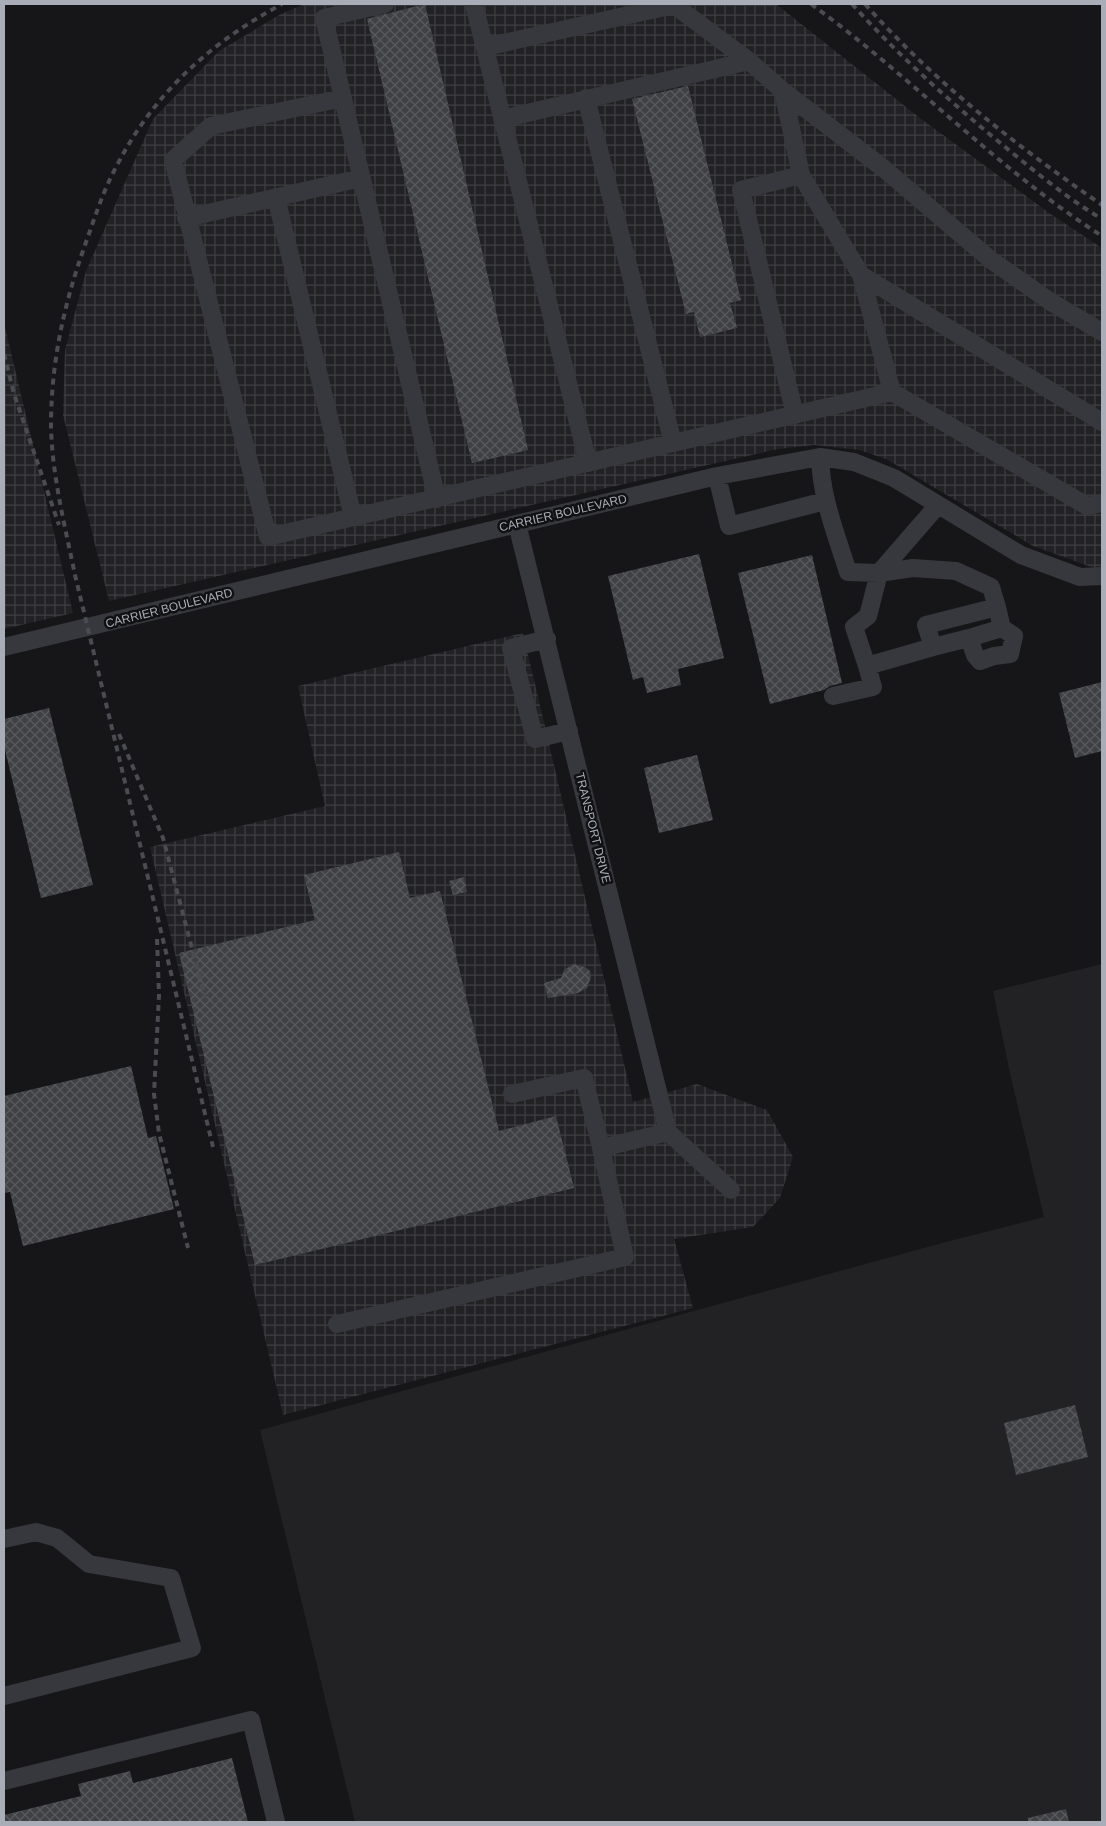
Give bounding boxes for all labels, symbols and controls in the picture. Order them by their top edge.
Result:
street label: CARRIER BOULEVARD [498,491,628,534]
street label: CARRIER BOULEVARD [104,585,234,631]
street label: TRANSPORT DRIVE [572,771,614,885]

